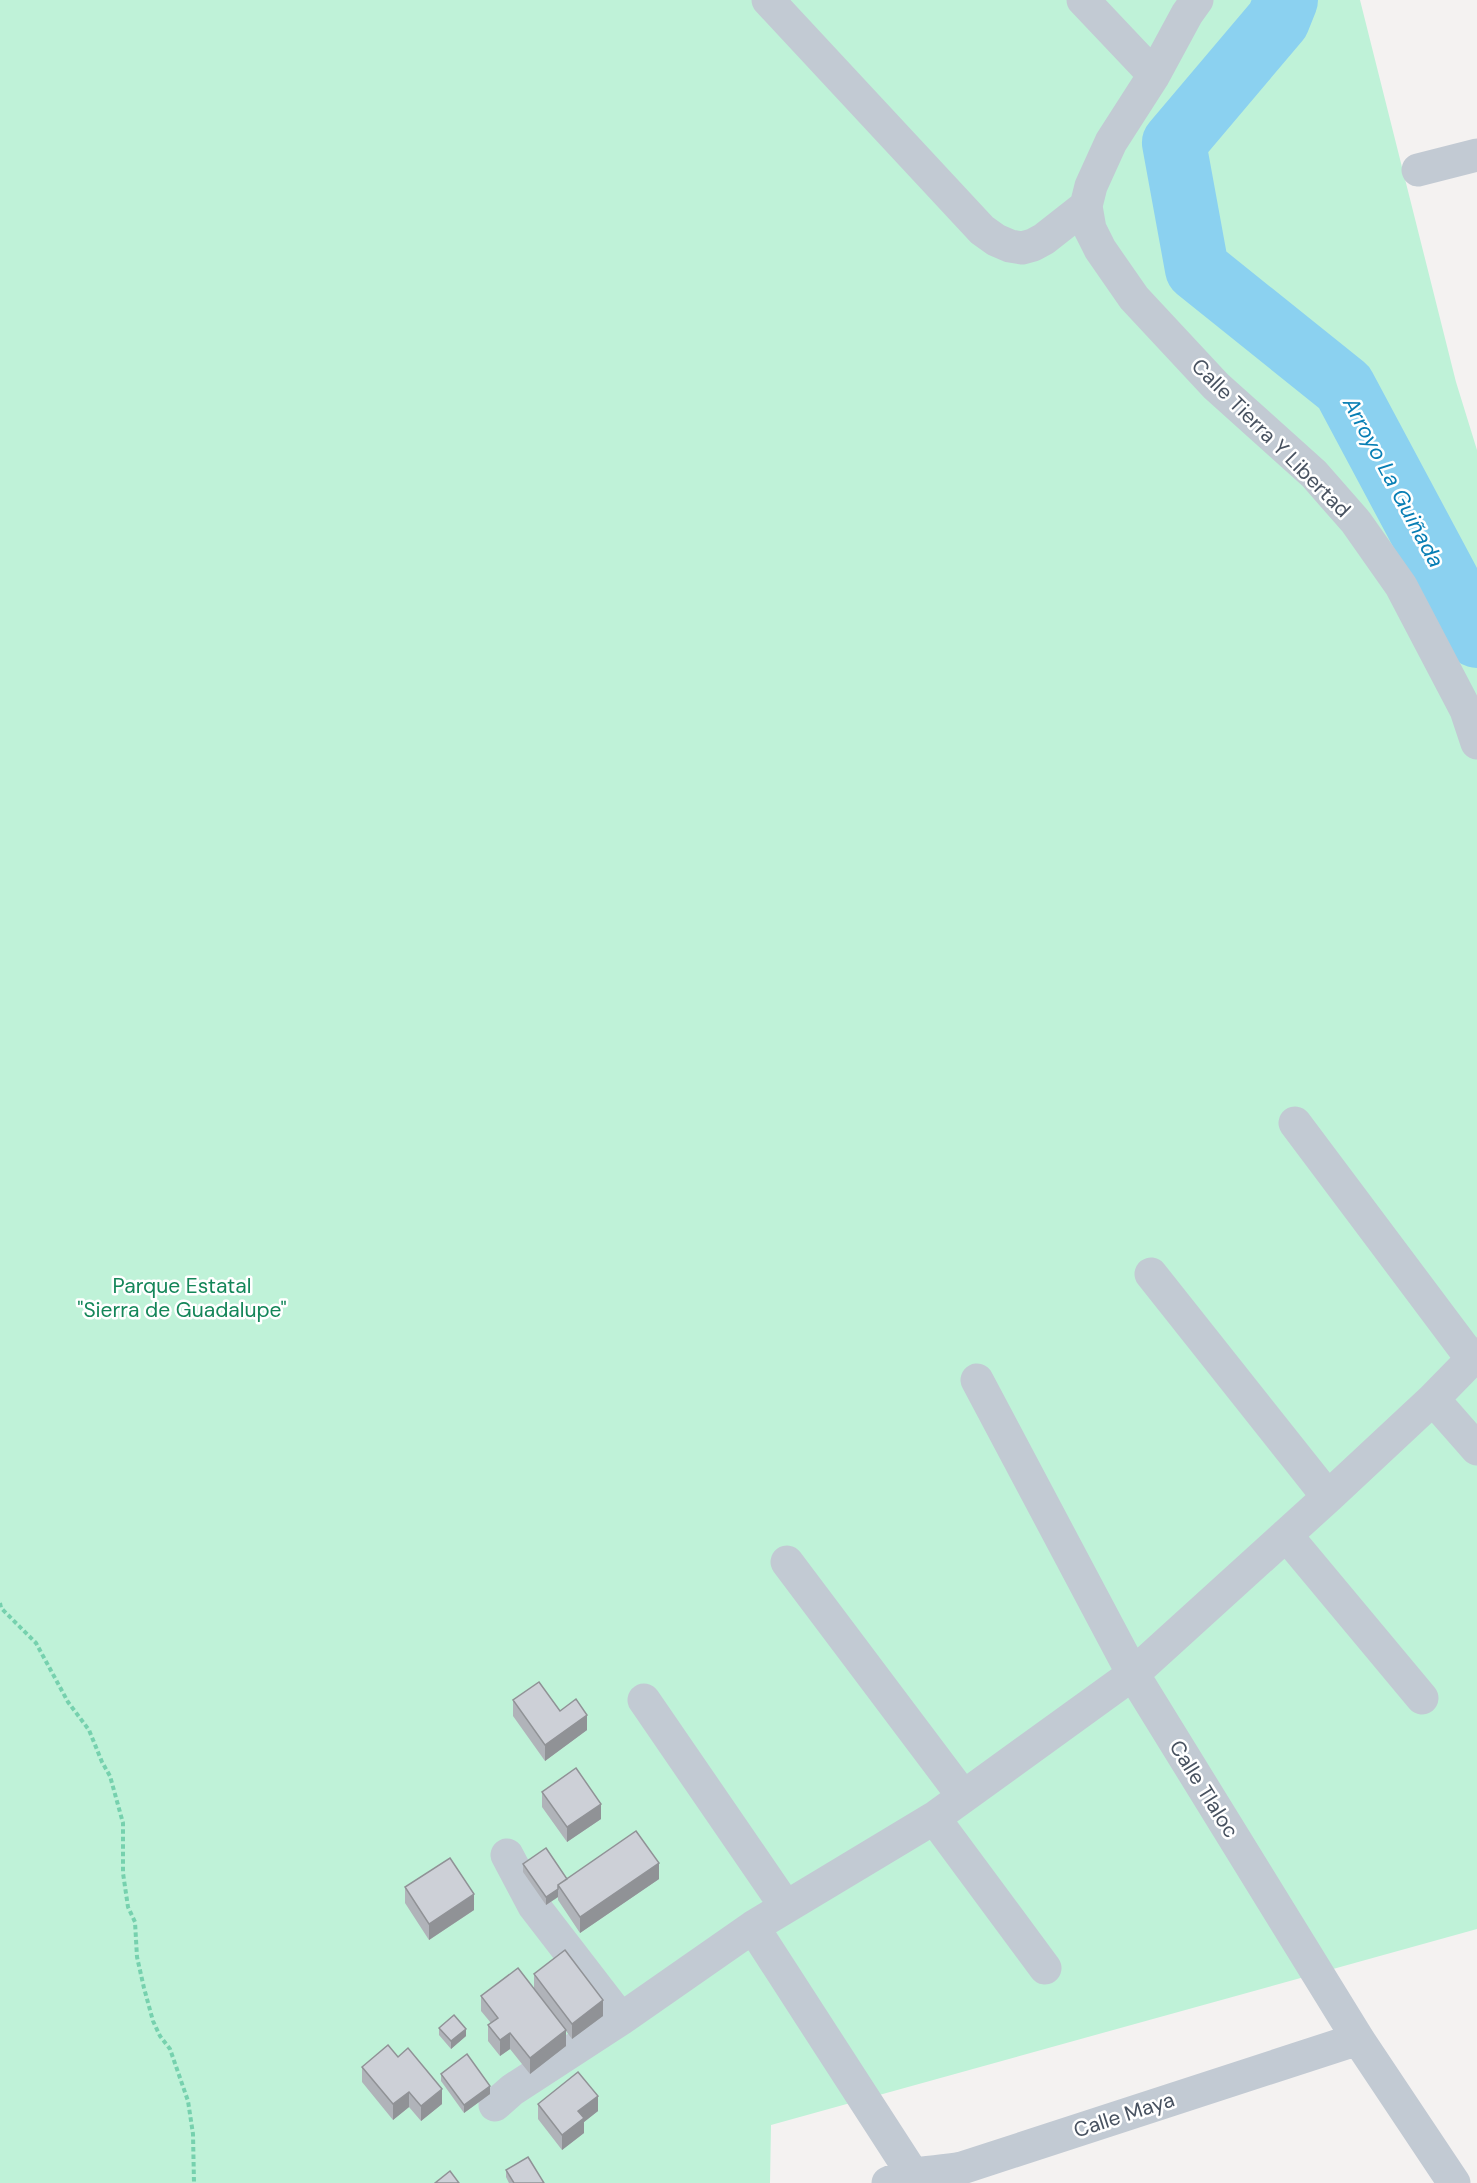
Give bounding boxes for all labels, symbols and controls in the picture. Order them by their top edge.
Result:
street label: Calle Tierra Y Libertad [1185,352,1357,524]
water label: Arroyo La Guiñada [1336,391,1451,573]
park label: Parque Estatal "Sierra de Guadalupe" [77,1272,287,1324]
street label: Calle Tlaloc [1163,1735,1245,1843]
street label: Calle Maya [1070,2086,1178,2144]

